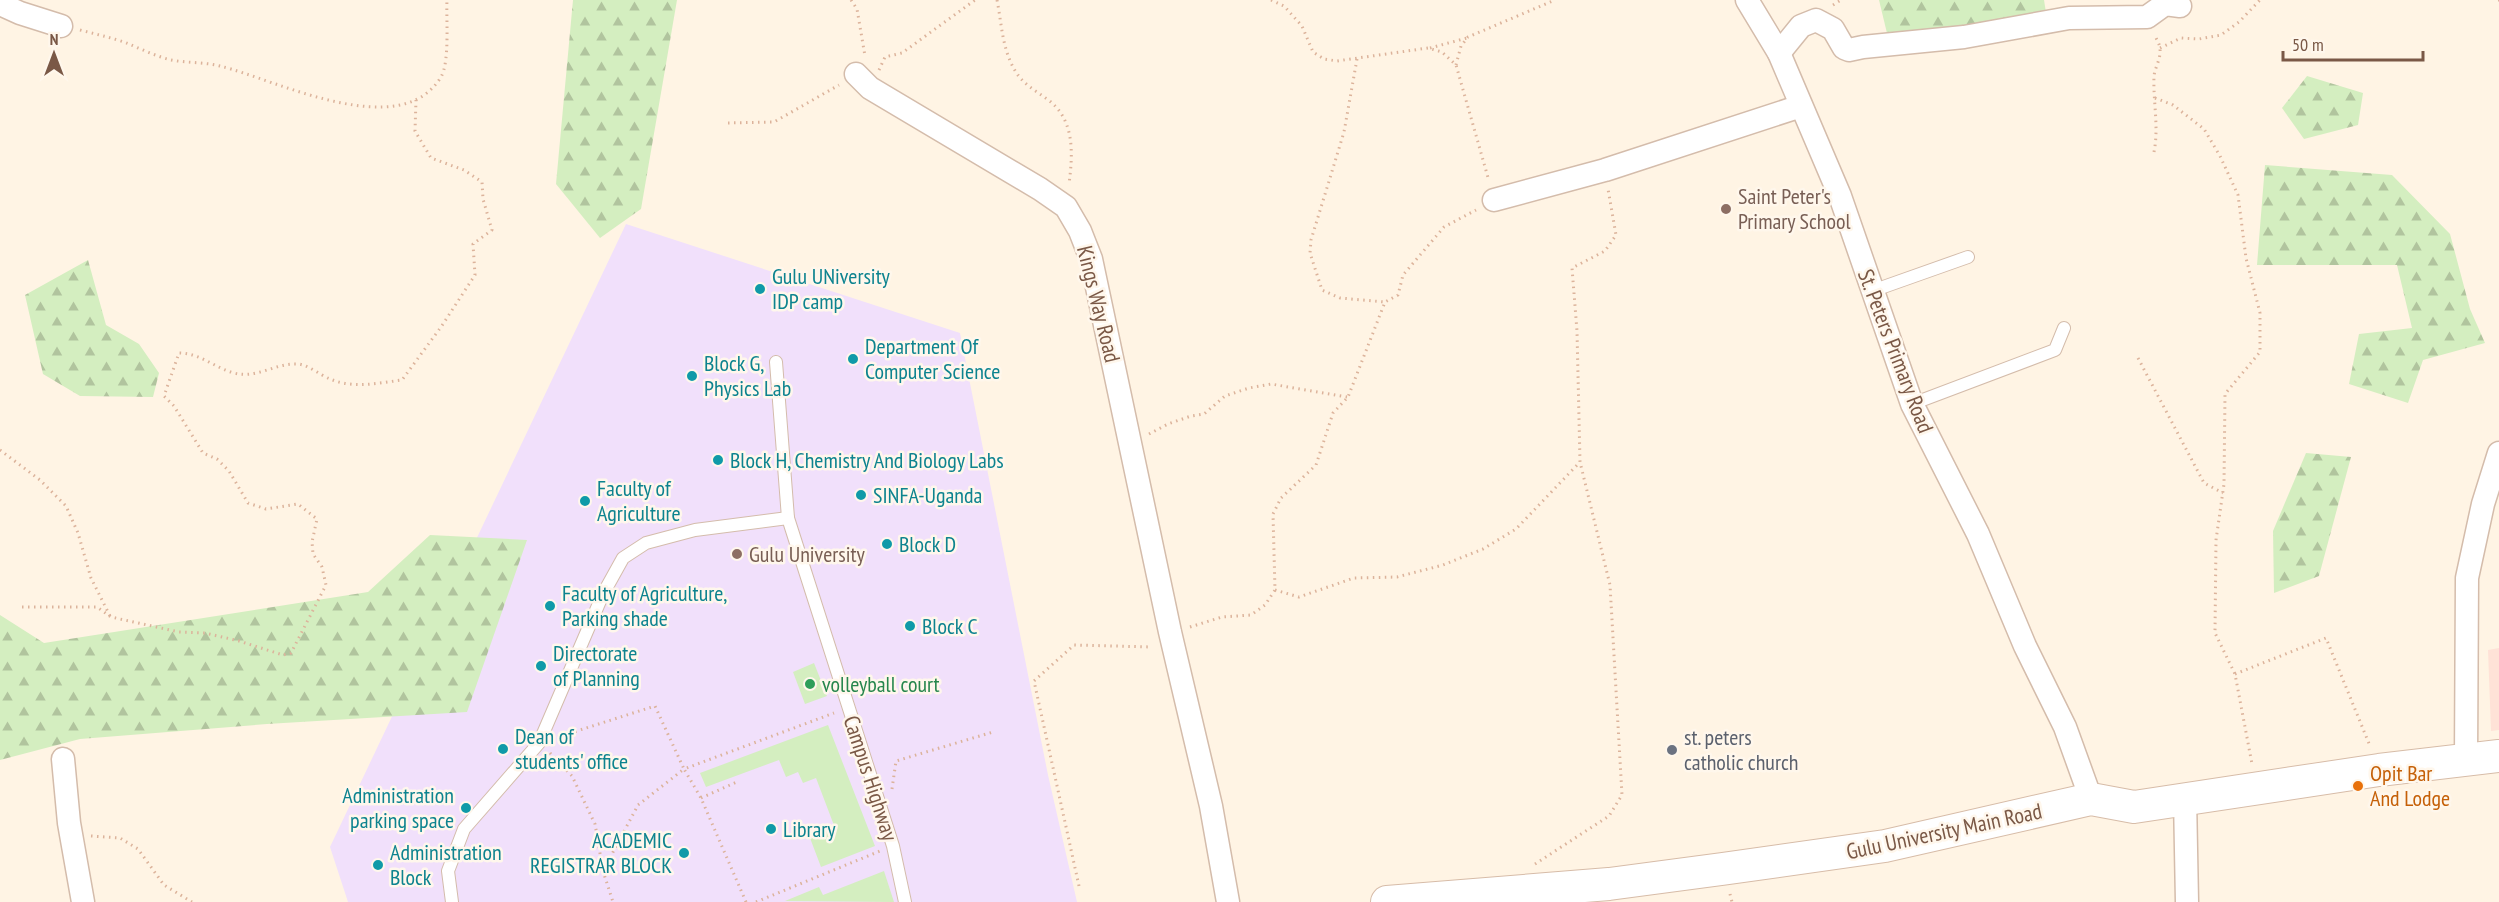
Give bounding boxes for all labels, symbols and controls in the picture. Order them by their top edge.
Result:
north arrow [24,24,84,84]
scale bar [2283,24,2422,62]
text: N [50,29,58,49]
text: 50 m [2292,33,2324,56]
place label: Saint Peter's Primary School [1738,182,1852,235]
marker: Saint Peter's Primary School [1719,202,1733,216]
street label: Kings Way Road [1071,243,1127,365]
place label: Gulu UNiversity IDP camp [772,262,891,315]
street label: St. Peters Primary Road [1852,265,1940,437]
marker: Gulu UNiversity IDP camp [753,282,767,296]
place label: Department Of Computer Science [865,332,1000,385]
place label: Block G, Physics Lab [704,349,791,402]
marker: Department Of Computer Science [846,352,860,366]
marker: Block G, Physics Lab [685,369,699,383]
place label: Block H, Chemistry And Biology Labs [730,446,1004,474]
marker: Block H, Chemistry And Biology Labs [711,453,725,467]
place label: Faculty of Agriculture [597,474,681,527]
place label: SINFA-Uganda [873,481,982,509]
marker: SINFA-Uganda [854,488,868,502]
marker: Faculty of Agriculture [578,494,592,508]
place label: Block D [899,530,956,558]
marker: Block D [880,537,894,551]
place label: Gulu University [749,540,865,568]
marker: Gulu University [730,547,744,561]
place label: Faculty of Agriculture, Parking shade [562,579,727,632]
marker: Faculty of Agriculture, Parking shade [543,599,557,613]
place label: Block C [922,612,978,640]
marker: Block C [903,619,917,633]
place label: Directorate of Planning [553,639,640,692]
marker: Directorate of Planning [534,659,548,673]
place label: volleyball court [822,670,940,698]
marker: volleyball court [803,677,817,691]
street label: Campus Highway [838,712,905,845]
place label: Dean of students' office [515,722,628,775]
place label: st. peters catholic church [1684,723,1798,776]
marker: Dean of students' office [496,742,510,756]
marker: st. peters catholic church [1665,743,1679,757]
place label: Opit Bar And Lodge [2370,759,2450,812]
marker: Opit Bar And Lodge [2351,779,2365,793]
place label: Administration parking space [342,781,454,834]
street label: Gulu University Main Road [1844,797,2044,865]
marker: Administration parking space [459,801,473,815]
place label: Library [783,815,836,843]
marker: Library [764,822,778,836]
place label: ACADEMIC REGISTRAR BLOCK [530,826,672,879]
place label: Administration Block [390,838,502,891]
marker: ACADEMIC REGISTRAR BLOCK [677,846,691,860]
marker: Administration Block [371,858,385,872]

